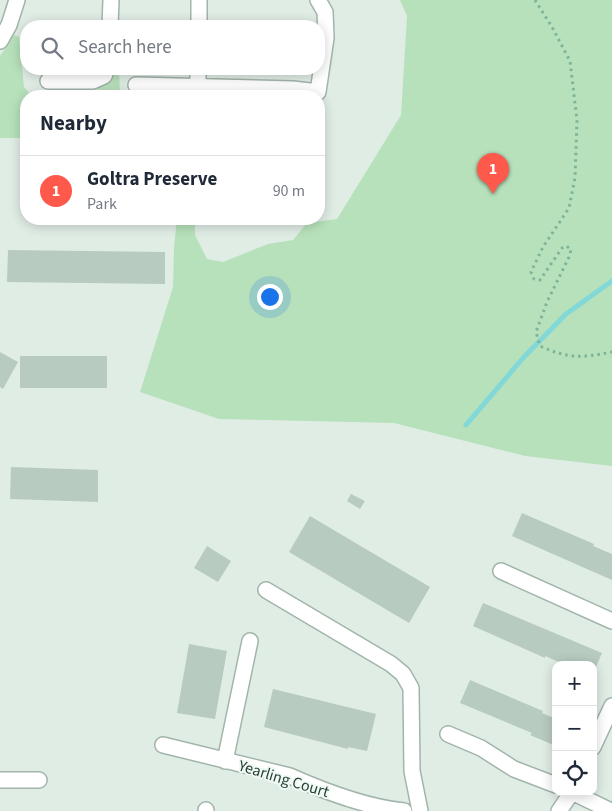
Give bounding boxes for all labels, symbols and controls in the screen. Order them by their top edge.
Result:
search box [20,20,325,75]
icon: search [38,34,66,62]
text: Search here [78,34,172,61]
text: Nearby [40,108,107,138]
pin: 1 [477,153,509,194]
text: Goltra Preserve [87,166,217,193]
text: 1 [52,180,60,202]
text: 90 m [273,180,305,202]
text: Park [87,193,117,215]
your location [257,284,283,310]
map controls [552,661,597,796]
button: + [552,661,597,706]
button: − [552,706,597,751]
button: locate [552,751,597,796]
street label: Yearling Court [235,754,332,803]

